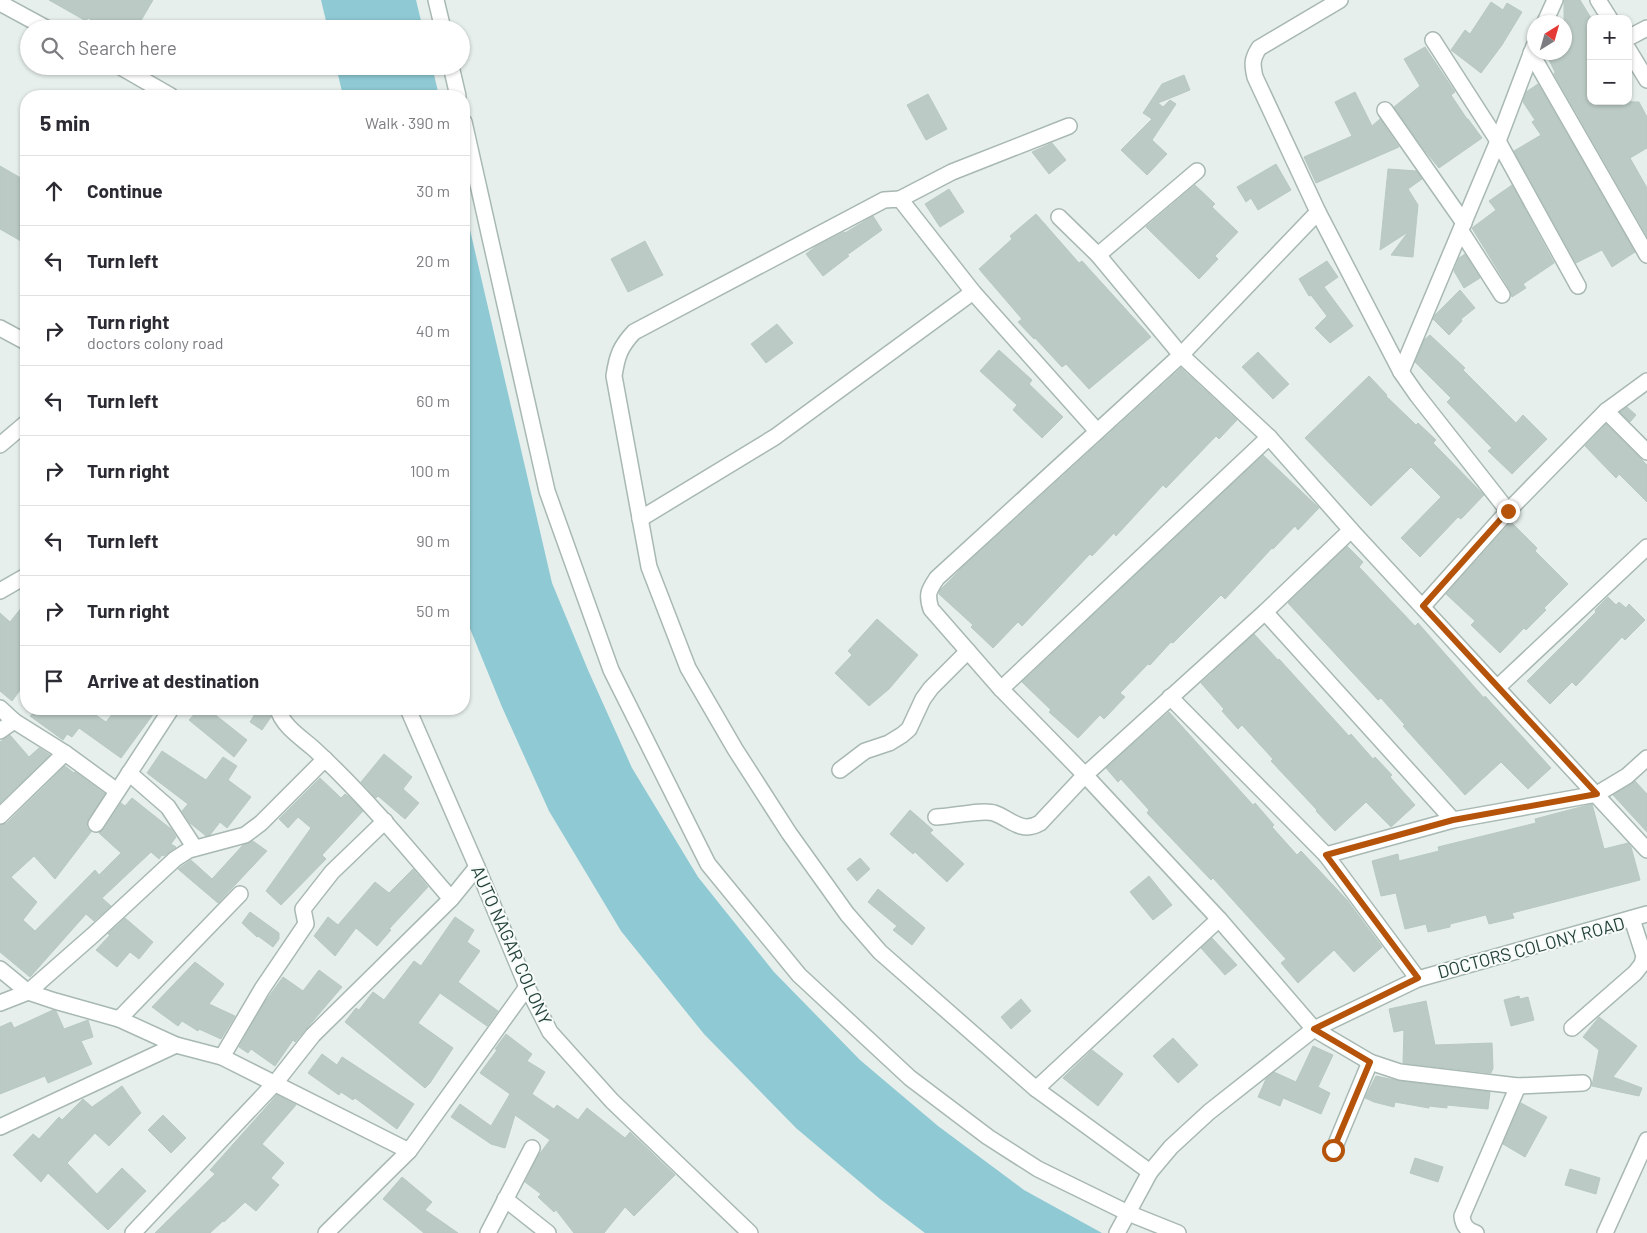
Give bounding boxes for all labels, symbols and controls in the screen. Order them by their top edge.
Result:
north arrow [1527,15,1572,60]
map controls [1587,15,1632,105]
button: + [1587,15,1632,60]
search box [20,20,470,75]
icon: search [38,34,66,62]
text: Search here [78,36,177,59]
button: − [1587,60,1632,105]
text: 5 min [40,110,90,135]
text: Walk · 390 m [365,113,450,132]
icon: ahead [40,177,68,205]
text: Continue [87,179,163,202]
text: 30 m [416,181,450,200]
icon: left [40,247,68,275]
text: Turn left [87,249,158,272]
text: 20 m [416,251,450,270]
text: Turn right [87,310,169,333]
icon: right [40,317,68,345]
text: 40 m [416,321,450,340]
text: doctors colony road [87,333,224,352]
icon: left [40,387,68,415]
text: Turn left [87,389,158,412]
text: 60 m [416,391,450,410]
icon: right [40,457,68,485]
text: Turn right [87,459,169,482]
text: 100 m [410,461,450,480]
route end [1497,500,1520,523]
icon: left [40,527,68,555]
text: Turn left [87,529,158,552]
text: 90 m [416,531,450,550]
icon: right [40,597,68,625]
text: Turn right [87,599,169,622]
text: 50 m [416,601,450,620]
icon: arrive [40,667,68,695]
text: Arrive at destination [87,669,259,692]
street label: AUTO NAGAR COLONY [467,862,557,1028]
street label: DOCTORS COLONY ROAD [1435,911,1627,983]
route start [1322,1139,1345,1162]

